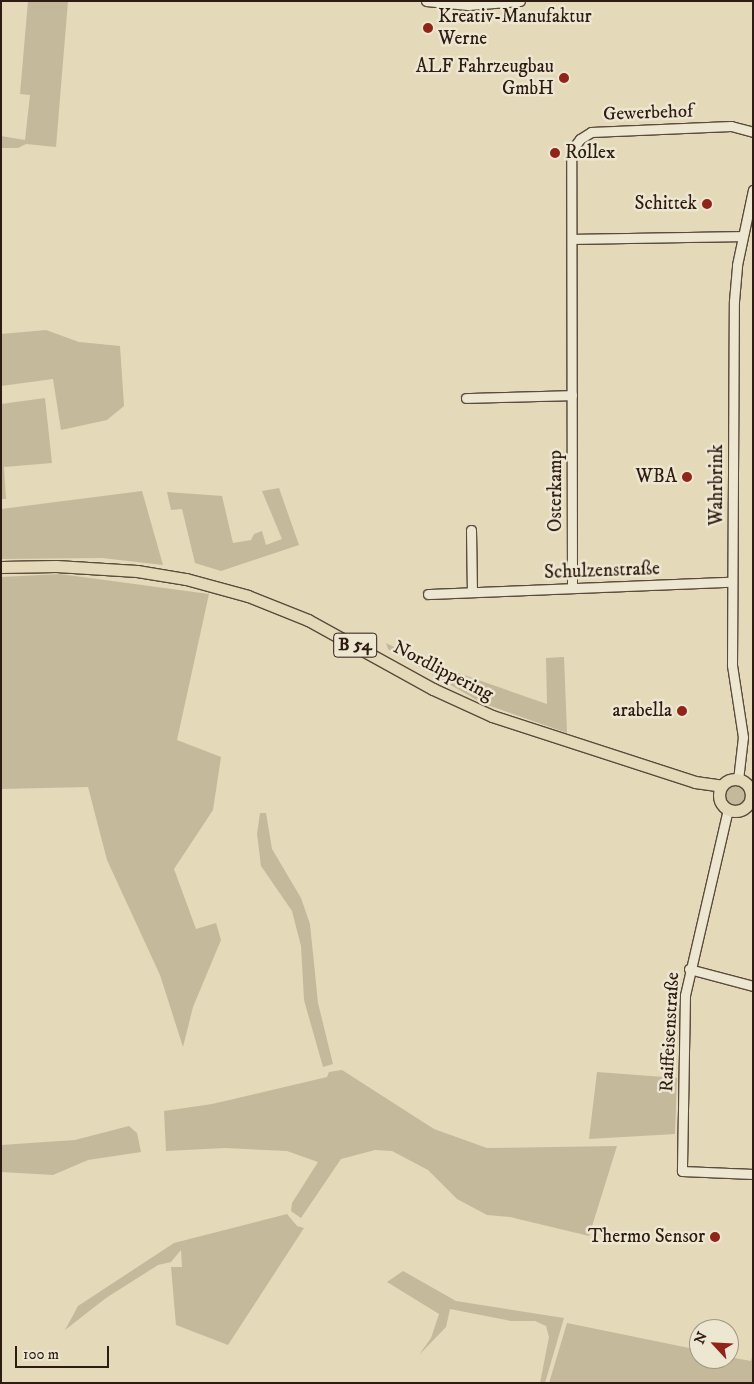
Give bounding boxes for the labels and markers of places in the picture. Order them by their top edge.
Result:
place label: Kreativ-Manufaktur Werne [438,6,592,50]
marker: Kreativ-Manufaktur Werne [422,22,434,34]
place label: ALF Fahrzeugbau GmbH [416,56,554,100]
marker: ALF Fahrzeugbau GmbH [558,72,570,84]
place label: Rollex [565,142,615,164]
marker: Rollex [549,147,561,159]
place label: Schittek [635,193,697,215]
marker: Schittek [701,198,713,210]
place label: WBA [635,466,677,488]
marker: WBA [681,471,693,483]
place label: arabella [613,700,672,722]
marker: arabella [676,705,688,717]
place label: Thermo Sensor [588,1226,705,1248]
marker: Thermo Sensor [709,1231,721,1243]

